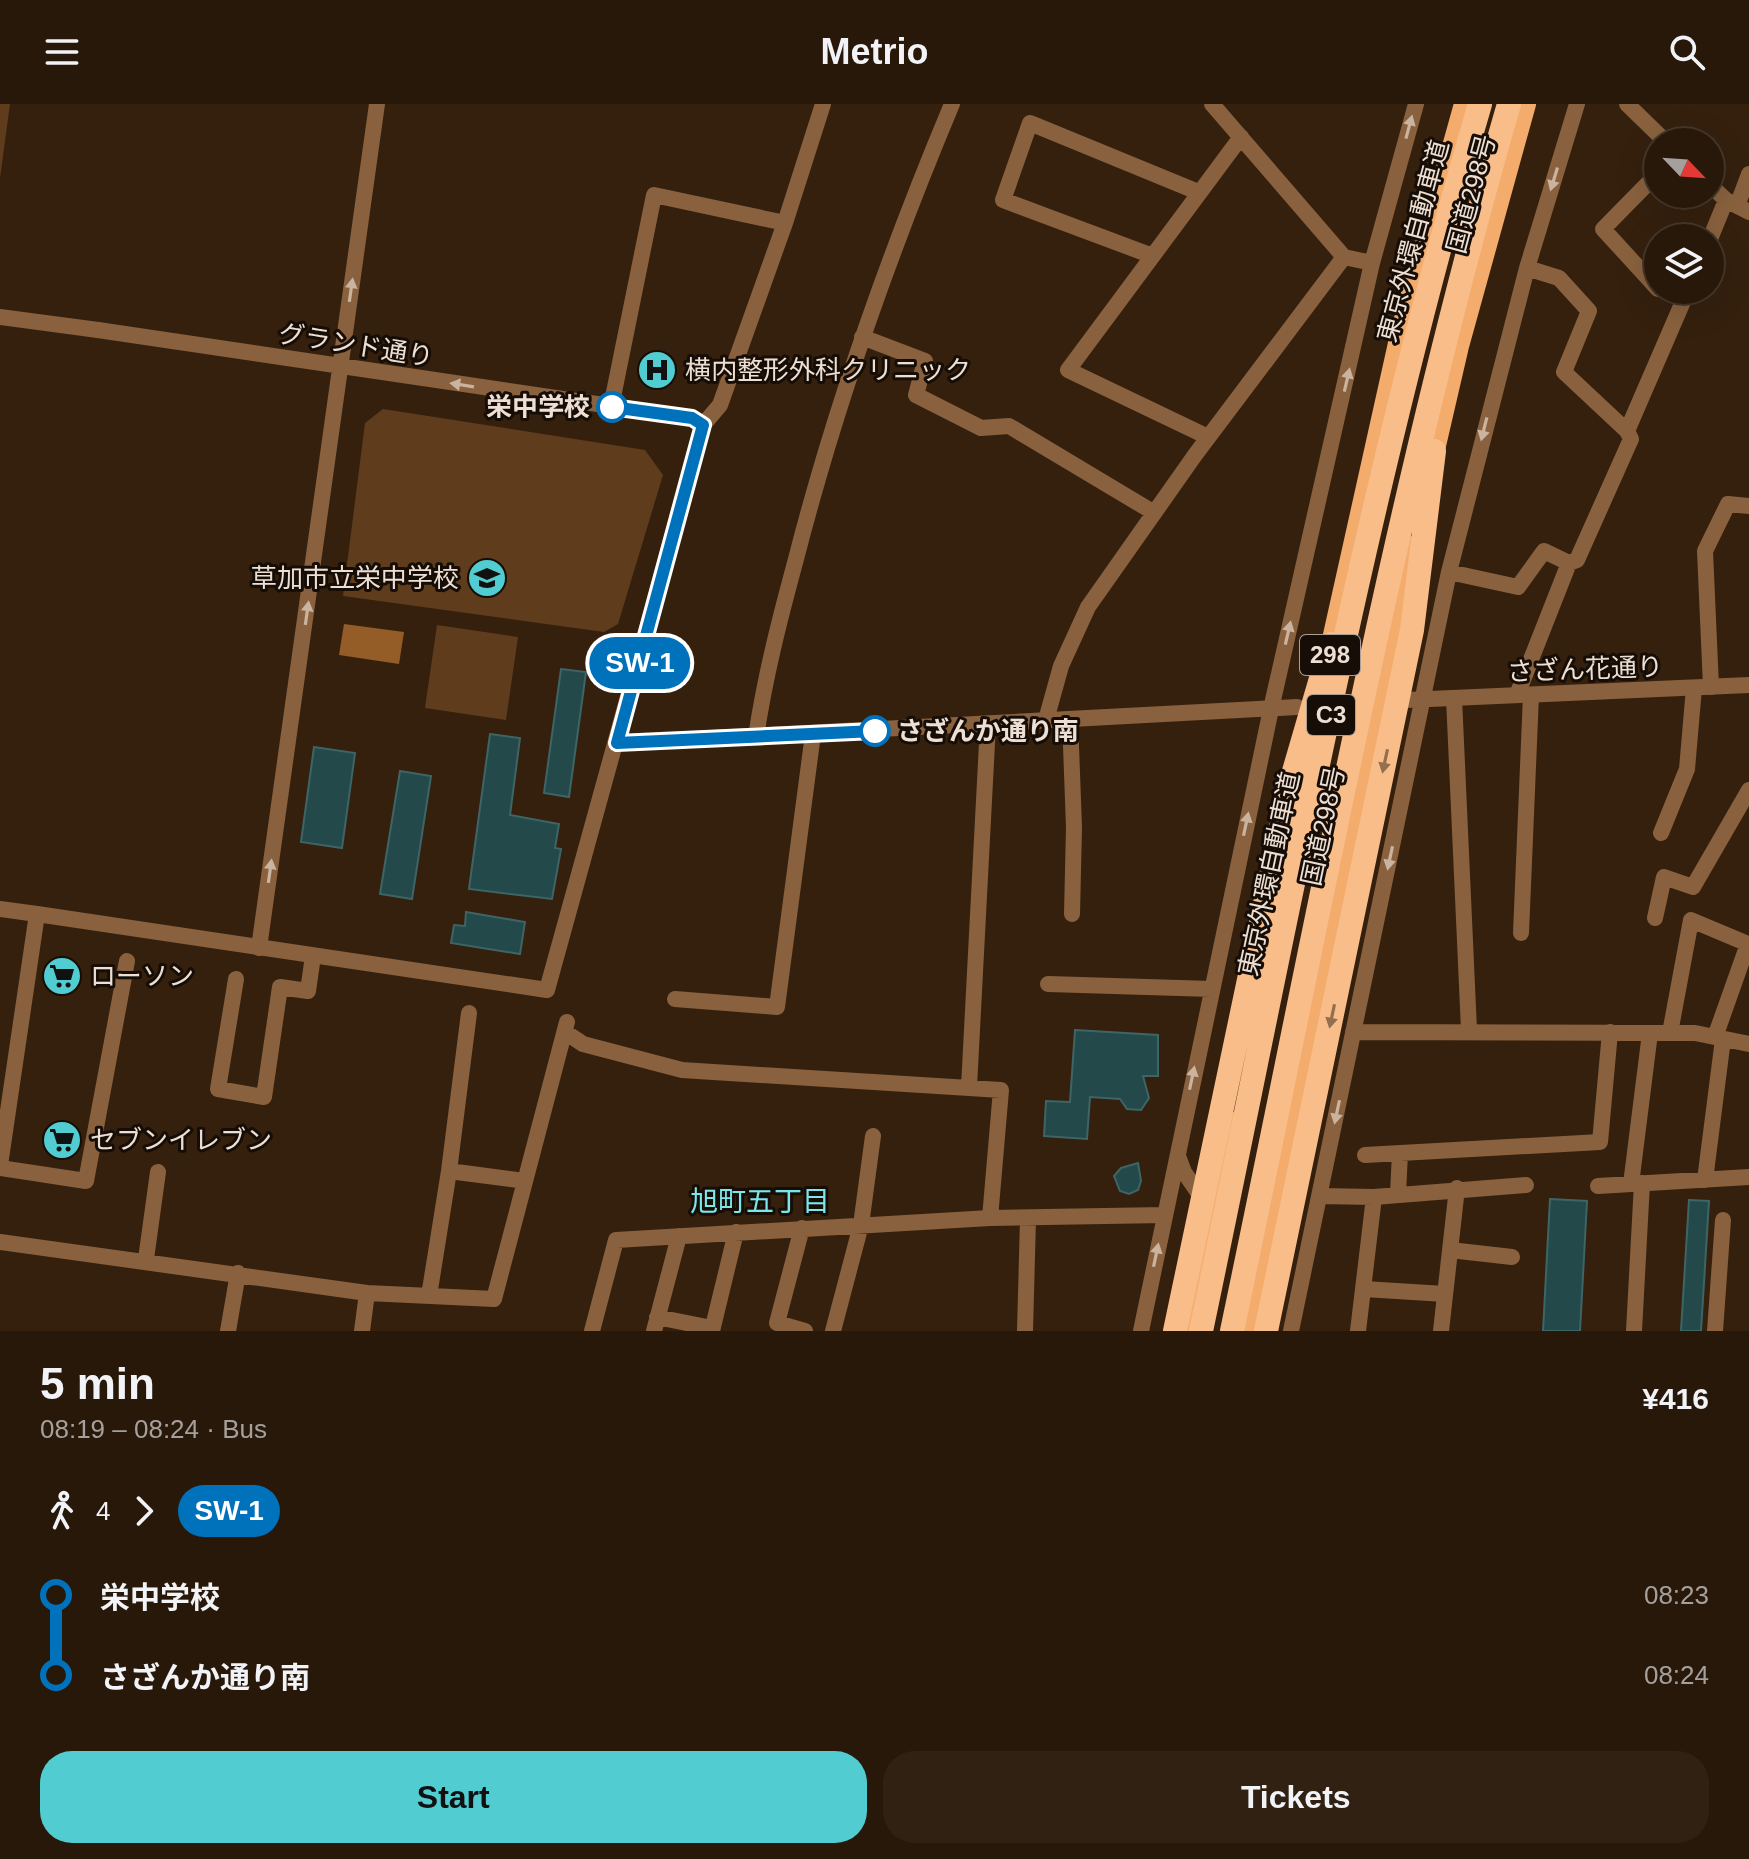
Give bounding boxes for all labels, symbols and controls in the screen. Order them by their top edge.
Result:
icon: menu [40,30,84,74]
icon: search [1665,30,1709,74]
text: Metrio [821,31,929,72]
one-way arrow [1404,115,1416,140]
north arrow [1644,128,1724,208]
map controls [1644,128,1724,304]
street label: 国道298号 [1441,131,1501,257]
street label: 東京外環自動車道 [1372,137,1454,345]
one-way arrow [1547,167,1560,191]
button: layers [1644,224,1724,304]
one-way arrow [345,277,358,302]
street label: グランド通り [277,318,435,372]
hospital icon: 横内整形外科クリニック [636,349,678,391]
place label: 横内整形外科クリニック [685,355,971,385]
one-way arrow [1341,367,1353,392]
one-way arrow [449,378,474,391]
place label: 栄中学校 [486,392,590,422]
marker: 栄中学校 [597,392,627,422]
one-way arrow [1477,416,1489,441]
school or university icon: 草加市立栄中学校 [466,557,508,599]
place label: 草加市立栄中学校 [251,563,459,593]
one-way arrow [301,600,314,625]
one-way arrow [1283,620,1295,645]
road number: 298 [1300,635,1360,675]
line badge: SW-1 [584,637,696,689]
text: SW-1 [605,647,675,678]
street label: さざん花通り [1507,651,1663,687]
road number: C3 [1307,695,1355,735]
marker: さざんか通り南 [860,716,890,746]
place label: さざんか通り南 [897,716,1079,746]
one-way arrow [1378,749,1391,774]
street label: 国道298号 [1296,764,1350,888]
street label: 東京外環自動車道 [1233,769,1305,979]
one-way arrow [1240,811,1253,836]
one-way arrow [1383,846,1396,871]
one-way arrow [264,858,277,883]
supermarket icon: ローソン [41,955,83,997]
place label: ローソン [90,961,194,991]
one-way arrow [1325,1004,1338,1029]
one-way arrow [1186,1066,1199,1091]
one-way arrow [1330,1100,1343,1125]
supermarket icon: セブンイレブン [41,1119,83,1161]
place label: セブンイレブン [90,1125,272,1155]
district label: 旭町五丁目 [690,1186,830,1217]
one-way arrow [1150,1242,1163,1267]
text: 5 min [40,1359,155,1408]
text: ¥416 [1642,1382,1709,1415]
text: 08:19 – 08:24 · Bus [40,1414,267,1444]
icon: walk [40,1489,84,1533]
icon: forward [122,1489,166,1533]
text: SW-1 [194,1495,264,1526]
text: 4 [96,1496,110,1526]
text: 08:23 [1644,1580,1709,1610]
text: 栄中学校 [100,1581,220,1614]
text: 08:24 [1644,1660,1709,1690]
text: さざんか通り南 [100,1661,310,1694]
button: Start [40,1751,867,1843]
button: Tickets [883,1751,1709,1843]

